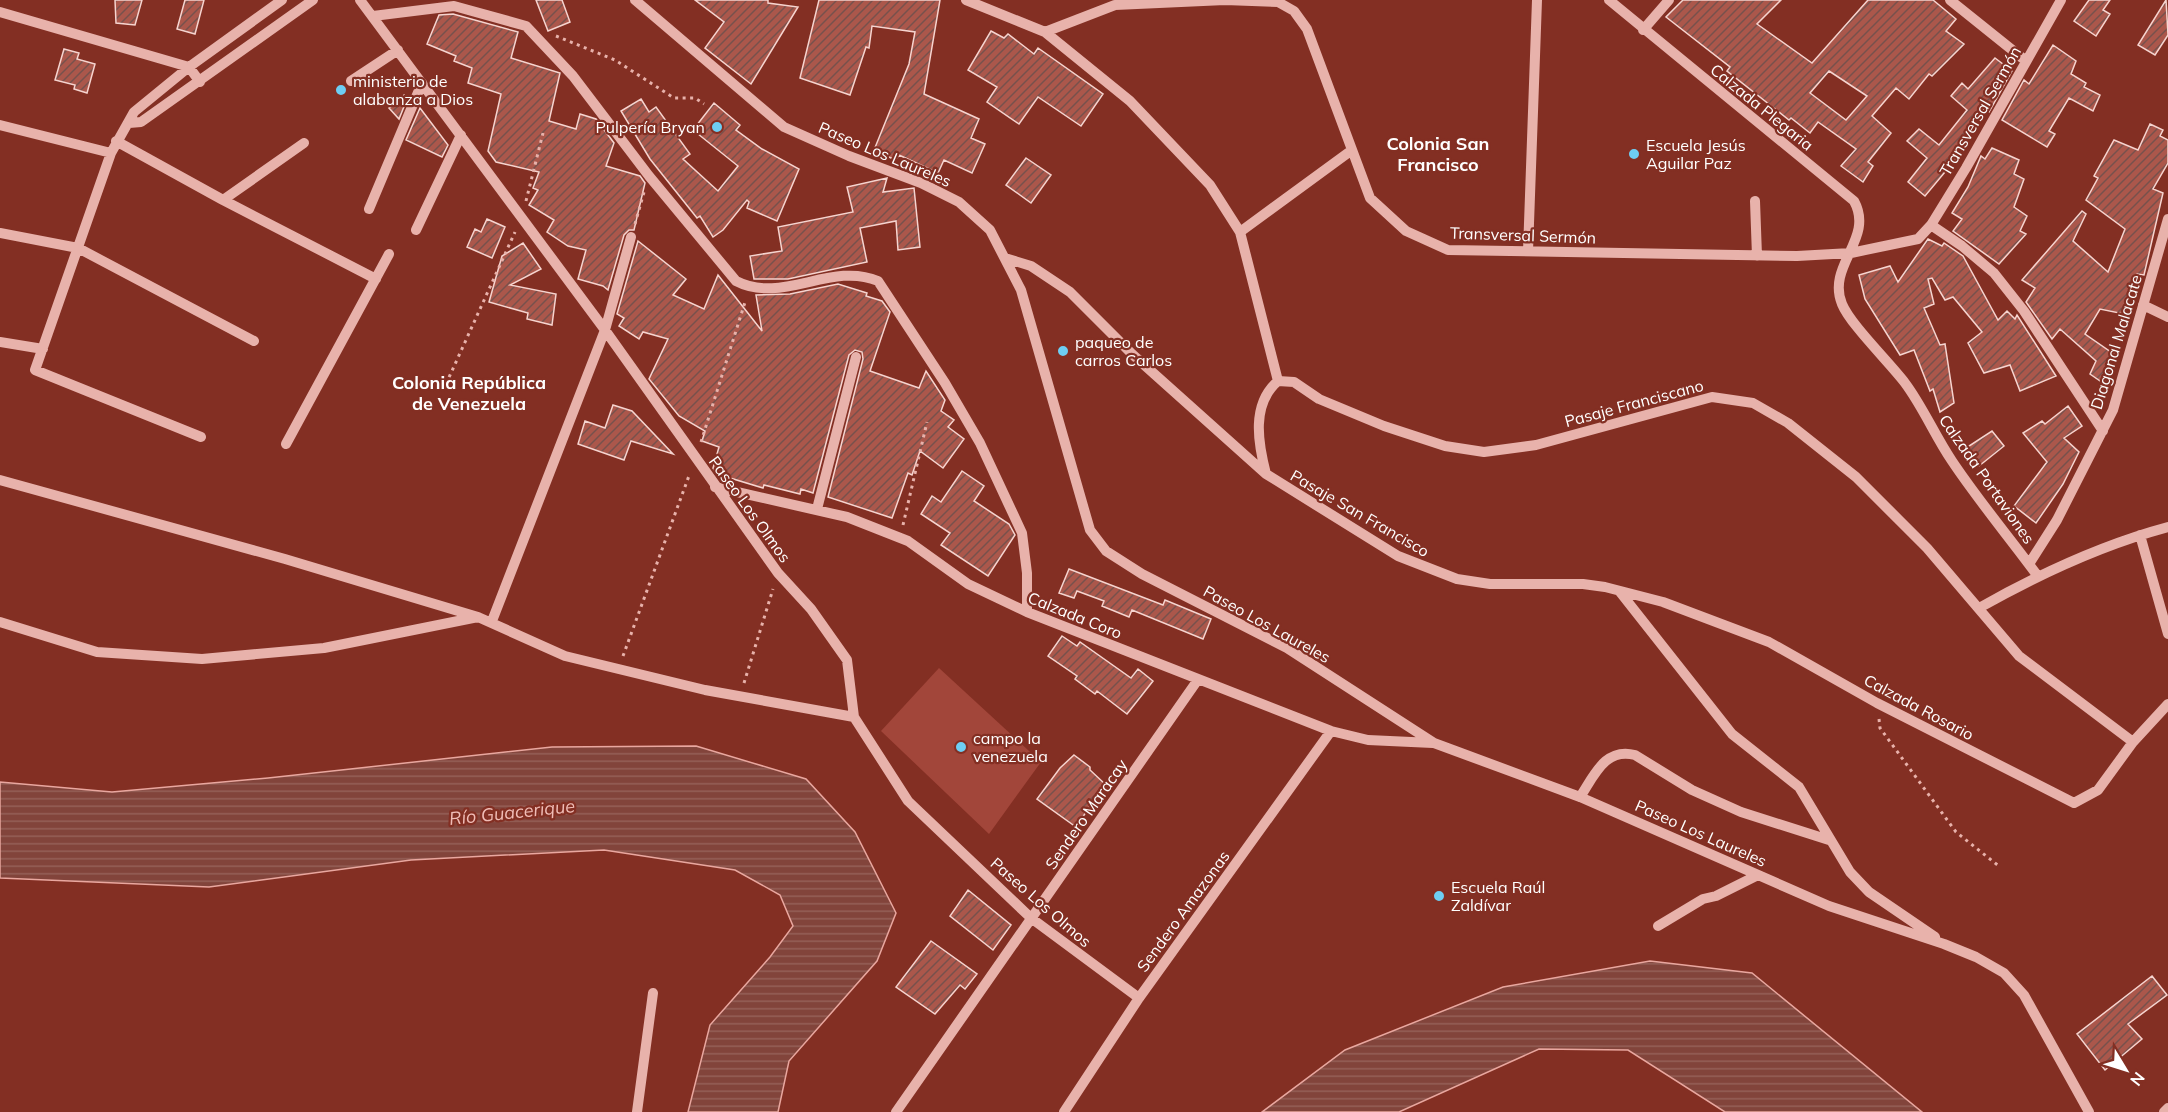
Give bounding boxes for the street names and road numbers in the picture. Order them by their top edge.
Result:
street label: Transversal Sermón [1935,43,2025,179]
street label: Calzada Plegaria [1706,59,1818,155]
street label: Paseo Los Laureles [816,117,954,191]
street label: Transversal Sermón [1450,222,1596,248]
street label: Diagonal Malacate [2086,272,2146,412]
street label: Pasaje Franciscano [1562,375,1706,431]
street label: Calzada Portaviones [1935,410,2039,548]
street label: Paseo Los Olmos [705,452,795,566]
street label: Pasaje San Francisco [1287,465,1433,561]
street label: Paseo Los Laureles [1200,581,1334,667]
street label: Calzada Coro [1025,587,1125,643]
street label: Calzada Rosario [1861,670,1977,744]
street label: Sendero Maracay [1041,755,1132,873]
street label: Paseo Los Laureles [1632,795,1770,871]
street label: Sendero Amazonas [1132,846,1234,976]
street label: Paseo Los Olmos [987,853,1095,951]

